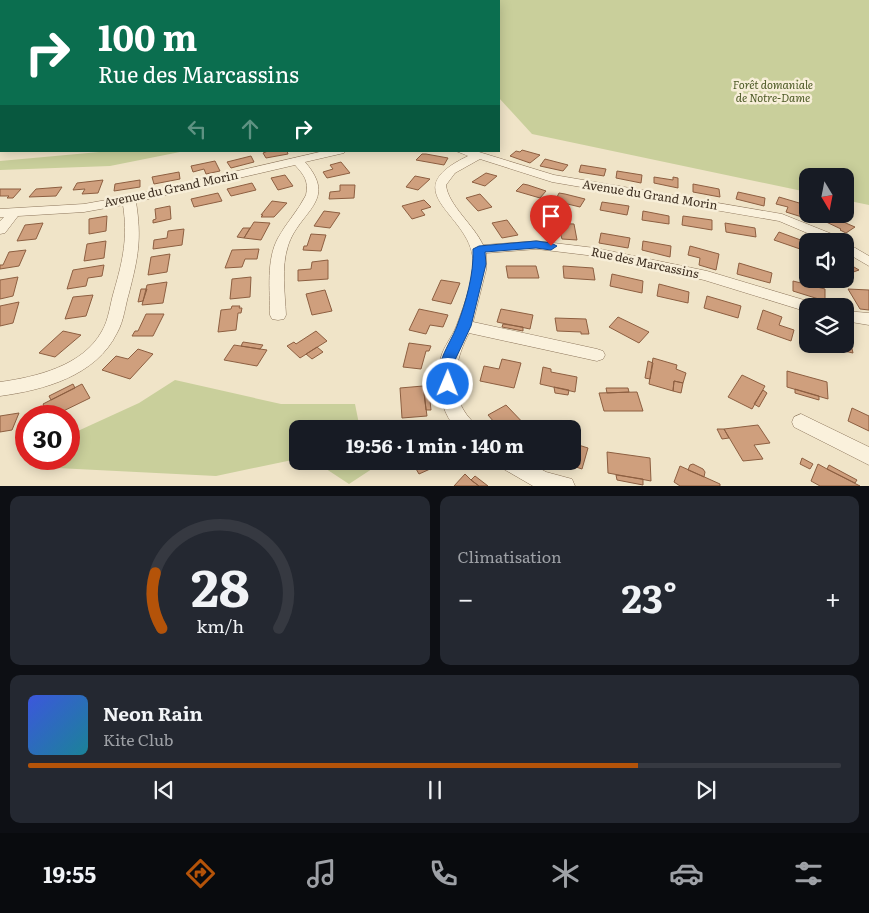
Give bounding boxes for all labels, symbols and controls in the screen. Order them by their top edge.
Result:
text: 100 m [98,10,198,62]
icon: right [15,20,80,85]
text: Rue des Marcassins [98,57,299,90]
park label: Forêt domaniale de Notre-Dame [733,76,813,105]
icon: left [183,115,211,143]
icon: ahead [236,115,264,143]
icon: right [289,115,317,143]
street label: Avenue du Grand Morin [102,165,240,211]
north arrow [799,168,854,222]
map controls [799,168,854,353]
street label: Avenue du Grand Morin [581,174,719,214]
pin [530,195,572,246]
icon: arrive [537,202,565,230]
button: sound [799,233,854,288]
street label: Rue des Marcassins [590,242,701,282]
button: layers [799,298,854,353]
position arrow [421,357,473,409]
speed limit sign: 30 [15,405,80,470]
text: 19:56 · 1 min · 140 m [346,431,524,459]
text: Climatisation [458,544,562,568]
text: 28 [190,545,249,623]
text: 23° [621,568,677,625]
text: − [458,576,474,618]
text: + [825,576,841,618]
text: km/h [196,612,244,639]
text: Neon Rain [103,699,203,727]
text: Kite Club [103,727,174,751]
icon: previous [150,776,178,804]
icon: pause [421,776,449,804]
icon: next [692,776,720,804]
icon: directions [183,856,218,891]
icon: music [304,856,339,891]
icon: phone [426,856,461,891]
icon: climate [548,856,583,891]
icon: car [669,856,704,891]
icon: filters [791,856,826,891]
text: 19:55 [43,857,96,890]

